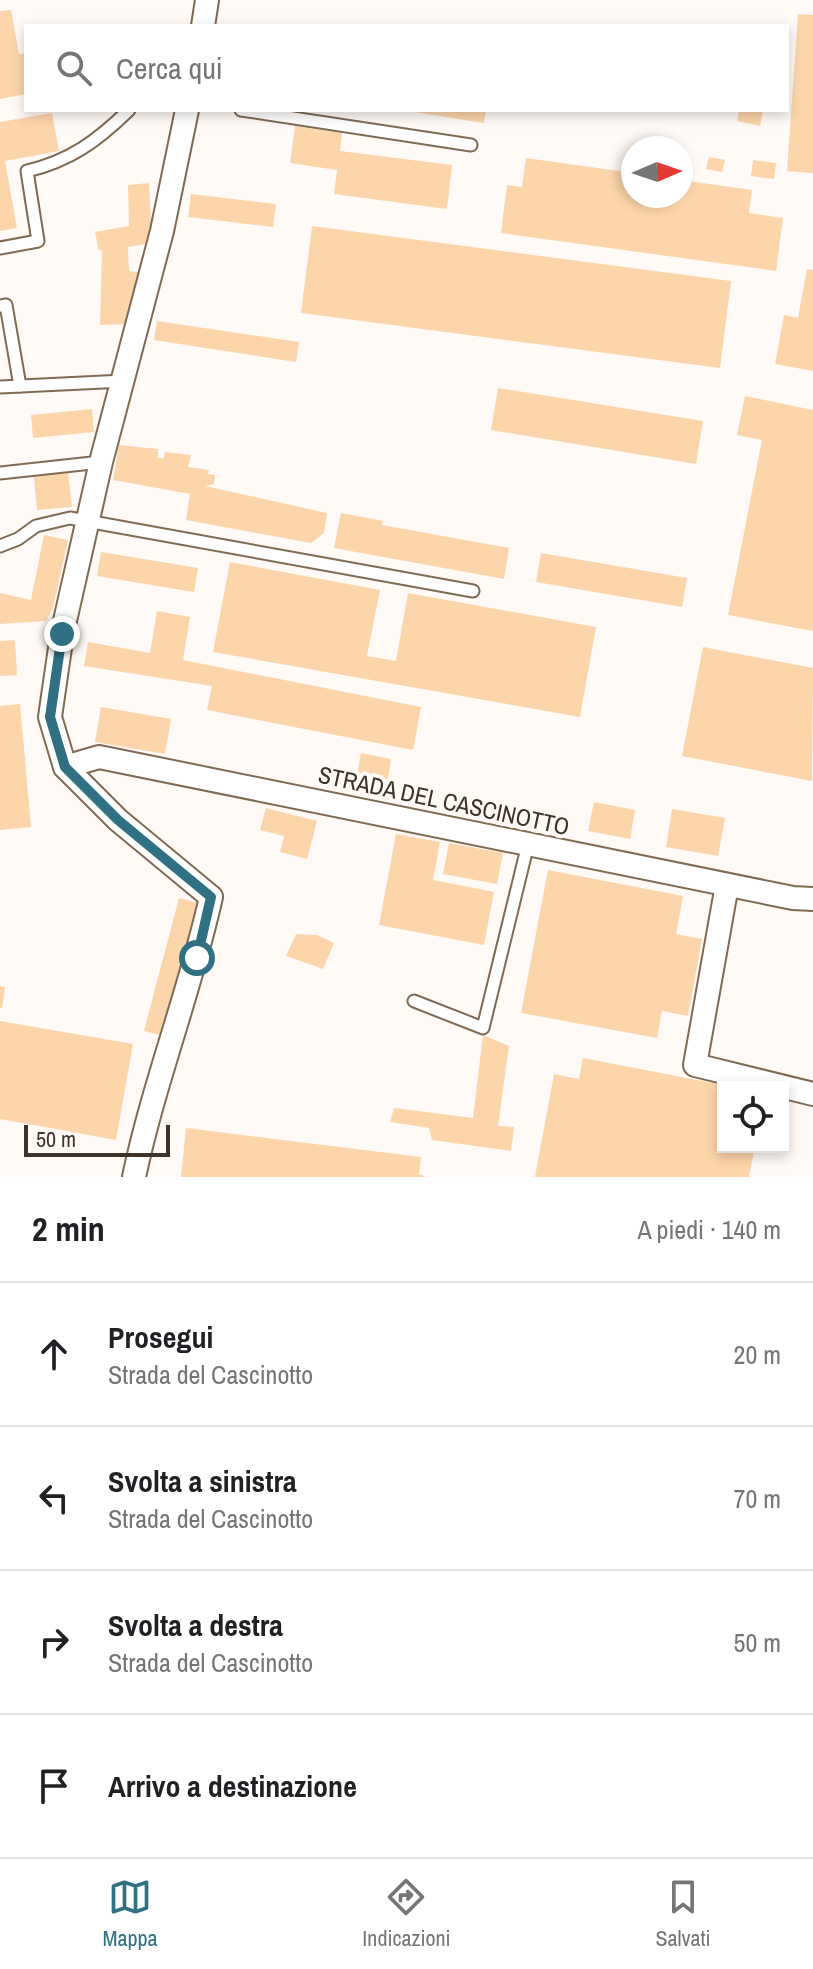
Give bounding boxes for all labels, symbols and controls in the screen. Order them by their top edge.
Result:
search box [24,24,789,112]
icon: search [52,46,96,90]
text: Cerca qui [116,48,223,88]
north arrow [621,136,693,208]
route end [44,616,80,652]
street label: STRADA DEL CASCINOTTO [316,758,572,842]
route start [179,940,215,976]
map controls [717,1081,789,1153]
button: locate [717,1081,789,1153]
scale bar [24,1121,170,1157]
text: 50 m [36,1124,76,1154]
text: 2 min [32,1206,105,1252]
text: A piedi · 140 m [638,1212,781,1247]
text: Prosegui [108,1317,213,1357]
icon: ahead [32,1332,76,1376]
text: 20 m [734,1337,781,1372]
text: Strada del Cascinotto [108,1357,313,1392]
text: Svolta a sinistra [108,1461,297,1501]
icon: left [32,1476,76,1520]
text: 70 m [734,1481,781,1516]
text: Strada del Cascinotto [108,1501,313,1536]
text: Svolta a destra [108,1605,283,1645]
icon: right [32,1620,76,1664]
text: 50 m [734,1625,781,1660]
text: Strada del Cascinotto [108,1645,313,1680]
icon: arrive [32,1764,76,1808]
text: Arrivo a destinazione [108,1766,357,1806]
tab: Mappa [102,1875,158,1953]
tab: Indicazioni [362,1875,451,1953]
tab: Salvati [655,1875,711,1953]

